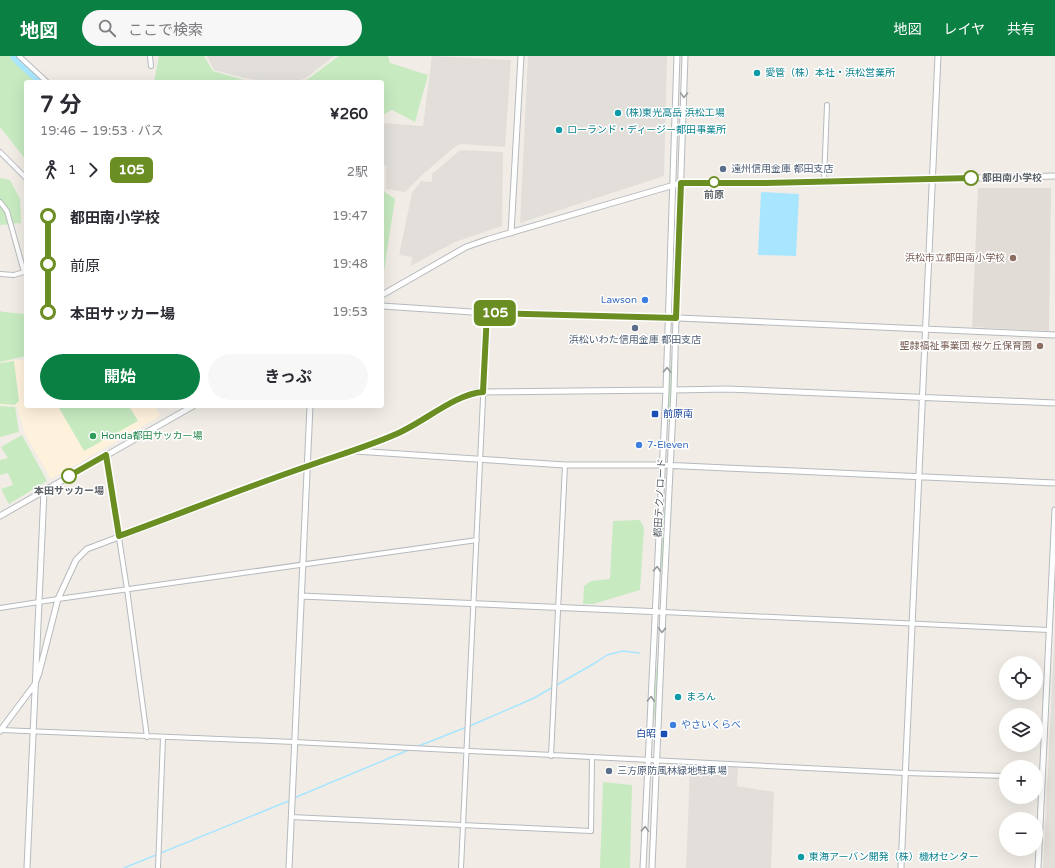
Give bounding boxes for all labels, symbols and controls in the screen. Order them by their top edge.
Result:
search box [82,10,362,46]
icon: search [96,17,118,39]
text: 地図 [20,20,58,42]
text: ここで検索 [128,21,203,39]
text: 地図 [893,21,921,38]
text: レイヤ [943,21,985,38]
text: 共有 [1007,21,1035,38]
place label: 愛管（株）本社・浜松営業所 [765,67,895,79]
marker: 愛管（株）本社・浜松営業所 [752,68,762,78]
text: 7 分 [40,92,82,118]
one-way arrow [680,92,688,98]
text: ¥260 [330,105,368,123]
place label: (株)東光高岳 浜松工場 [626,107,725,119]
marker: (株)東光高岳 浜松工場 [613,108,623,118]
text: 19:46 – 19:53 · バス [40,123,164,139]
place label: ローランド・ディージー都田事業所 [567,124,726,136]
marker: ローランド・ディージー都田事業所 [554,125,564,135]
icon: walk [40,159,62,181]
icon: forward [82,159,104,181]
text: 105 [118,161,145,178]
text: 1 [68,162,76,178]
place label: 遠州信用金庫 都田支店 [731,163,834,175]
text: 2駅 [347,164,368,180]
marker: 遠州信用金庫 都田支店 [718,164,728,174]
marker: 都田南小学校 [963,170,979,186]
place label: 都田南小学校 [982,172,1042,184]
marker: 前原 [708,176,720,188]
place label: 前原 [704,189,724,201]
text: 19:47 [332,208,368,224]
text: 都田南小学校 [70,209,160,227]
place label: 浜松市立都田南小学校 [905,252,1005,264]
marker: 浜松市立都田南小学校 [1008,253,1018,263]
text: 19:48 [332,256,368,272]
text: 前原 [70,257,100,275]
place label: Lawson [601,294,637,306]
marker: Lawson [640,295,650,305]
line badge: 105 [472,300,518,326]
text: 19:53 [332,304,368,320]
text: 105 [482,304,508,321]
text: 本田サッカー場 [70,305,175,323]
marker: 浜松いわた信用金庫 都田支店 [630,323,640,333]
place label: 浜松いわた信用金庫 都田支店 [569,334,701,346]
place label: 聖隷福祉事業団 桜ケ丘保育園 [899,340,1032,352]
marker: 聖隷福祉事業団 桜ケ丘保育園 [1035,341,1045,351]
button: 開始 [40,354,200,400]
button: きっぷ [208,354,368,400]
one-way arrow [662,367,671,373]
place label: 前原南 [663,408,693,420]
marker: 前原南 [650,409,660,419]
place label: Honda都田サッカー場 [101,430,203,442]
marker: Honda都田サッカー場 [88,431,98,441]
place label: 7-Eleven [647,439,689,451]
marker: 7-Eleven [634,440,644,450]
street label: 都田テクノロード [652,458,668,538]
marker: 本田サッカー場 [61,468,77,484]
place label: 本田サッカー場 [33,485,104,497]
one-way arrow [652,566,661,572]
one-way arrow [658,627,666,633]
map controls [999,656,1043,856]
button: locate [999,656,1043,700]
place label: まろん [686,691,716,703]
marker: まろん [673,692,683,702]
one-way arrow [646,696,655,702]
button: layers [999,708,1043,752]
place label: やさいくらべ [681,719,741,731]
marker: やさいくらべ [668,720,678,730]
place label: 白昭 [636,728,656,740]
marker: 白昭 [659,729,669,739]
button: + [999,760,1043,804]
place label: 三方原防風林緑地駐車場 [617,765,727,777]
marker: 三方原防風林緑地駐車場 [604,766,614,776]
button: − [999,812,1043,856]
one-way arrow [641,826,649,832]
place label: 東海アーバン開発（株）機材センター [809,851,979,863]
marker: 東海アーバン開発（株）機材センター [796,852,806,862]

